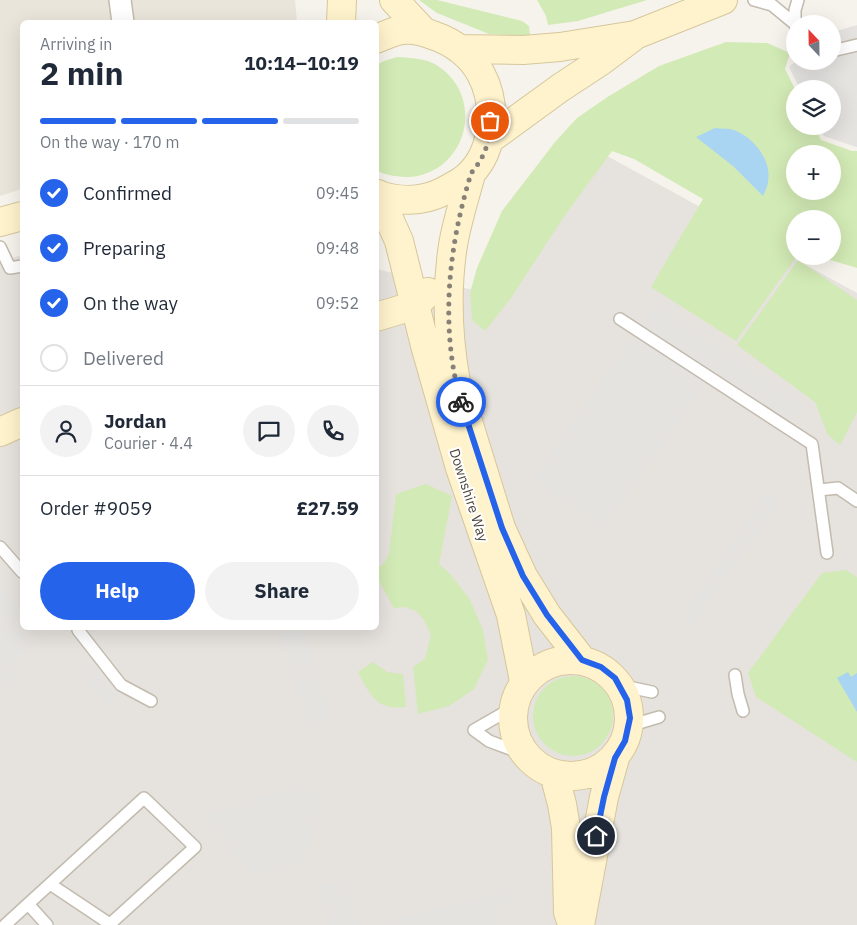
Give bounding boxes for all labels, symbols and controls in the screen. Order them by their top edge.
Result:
north arrow [786,15,841,70]
map controls [786,15,841,265]
text: Arriving in [40,34,112,54]
text: 10:14–10:19 [244,51,359,75]
text: 2 min [40,52,124,94]
button: layers [786,80,841,135]
pin [469,100,511,142]
icon: bag [476,107,504,135]
text: On the way · 170 m [40,132,179,152]
button: + [786,145,841,200]
icon: check [40,179,68,207]
text: Confirmed [83,181,172,205]
text: 09:45 [316,183,359,203]
button: − [786,210,841,265]
icon: check [40,234,68,262]
text: Preparing [83,236,165,260]
text: 09:48 [316,238,359,258]
icon: check [40,289,68,317]
text: On the way [83,291,178,315]
text: 09:52 [316,293,359,313]
text: Delivered [83,346,164,370]
courier [436,377,486,427]
icon: bike [447,388,475,416]
button: person [40,405,92,457]
button: chat [243,405,295,457]
button: phone [307,405,359,457]
text: Jordan [104,409,167,433]
text: Courier · 4.4 [104,433,193,453]
street label: Downshire Way [445,446,493,544]
text: Order #9059 [40,496,152,520]
text: £27.59 [296,496,359,520]
button: Help [40,562,195,620]
button: Share [205,562,359,620]
pin [575,815,617,857]
icon: home [582,822,610,850]

